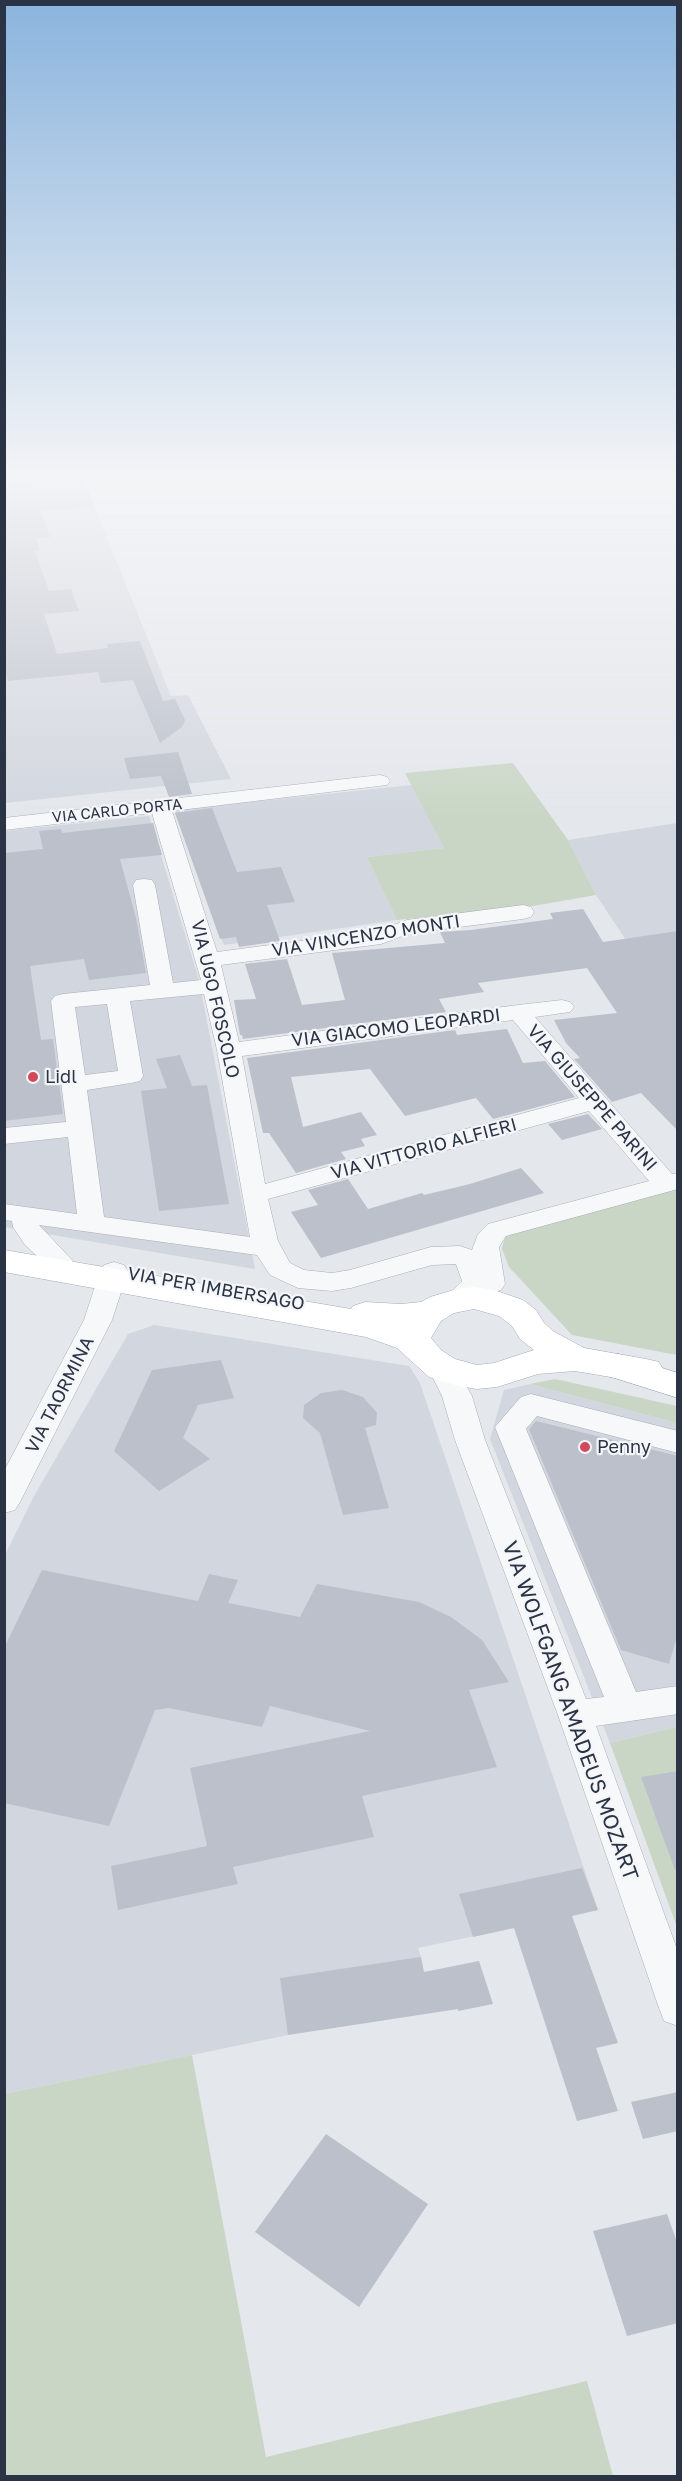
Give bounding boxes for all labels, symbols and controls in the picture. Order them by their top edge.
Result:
street label: VIA CARLO PORTA [51,795,183,827]
street label: VIA VINCENZO MONTI [270,910,462,962]
street label: VIA UGO FOSCOLO [186,918,244,1080]
street label: VIA GIACOMO LEOPARDI [290,1004,502,1052]
street label: VIA GIUSEPPE PARINI [523,1020,661,1176]
place label: Lidl [45,1066,77,1088]
marker: Lidl [26,1070,40,1084]
street label: VIA VITTORIO ALFIERI [329,1114,519,1184]
street label: VIA PER IMBERSAGO [126,1263,306,1315]
street label: VIA TAORMINA [21,1333,99,1457]
place label: Penny [597,1436,651,1458]
marker: Penny [578,1440,592,1454]
street label: VIA WOLFGANG AMADEUS MOZART [497,1538,643,1884]

